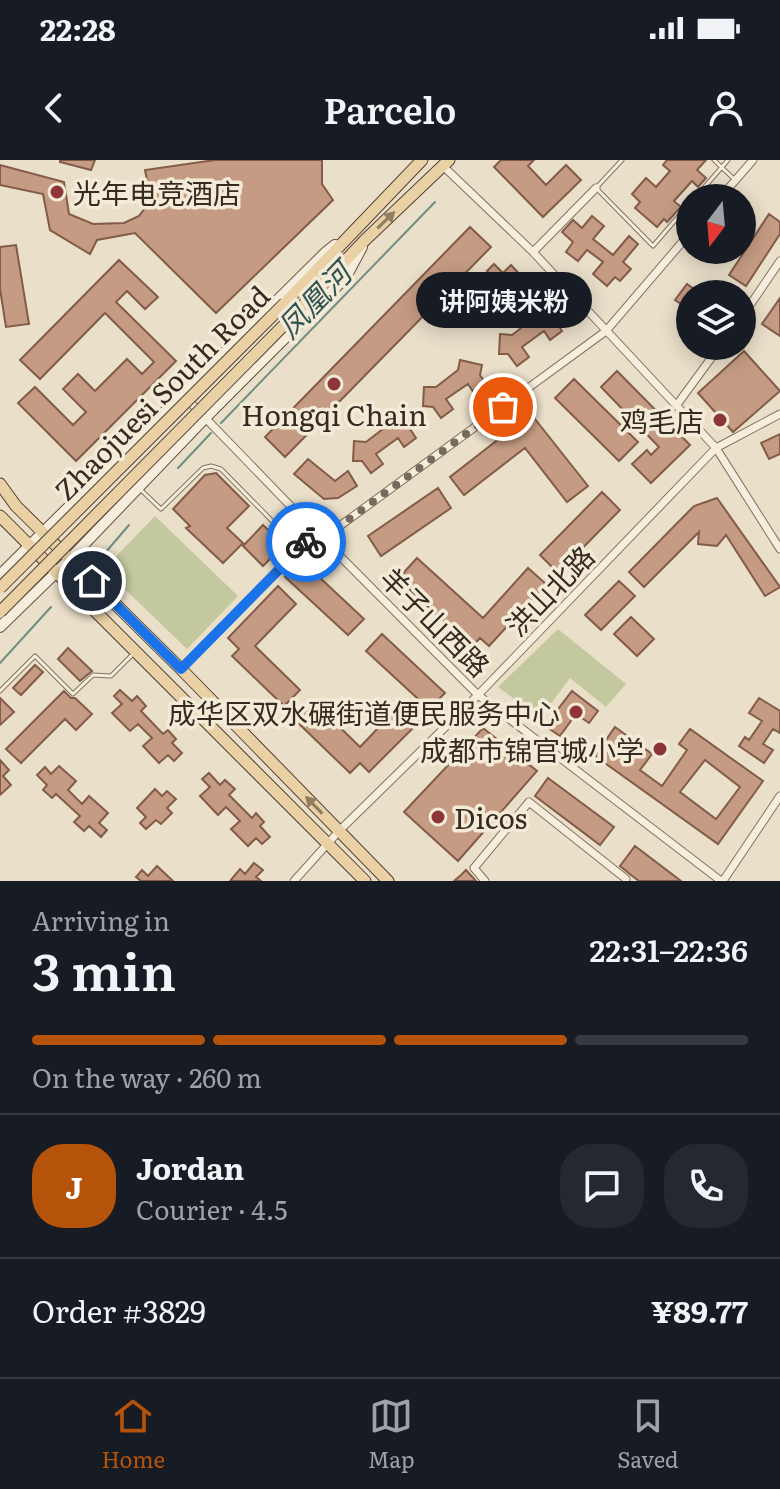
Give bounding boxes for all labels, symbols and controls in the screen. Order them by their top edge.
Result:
text: 22:28 [40,6,116,50]
text: Parcelo [323,82,457,135]
icon: back [32,86,76,130]
icon: person [704,86,748,130]
place label: 光年电竞酒店 [73,171,241,213]
marker: 光年电竞酒店 [48,183,66,201]
north arrow [676,184,756,264]
map controls [676,184,756,360]
one-way arrow [377,211,396,229]
water label: 凤凰河 [266,248,364,347]
callout: 讲阿姨米粉 [415,271,591,327]
street label: Zhaojuesi South Road [44,275,278,509]
text: 讲阿姨米粉 [439,280,569,319]
button: layers [676,280,756,360]
pin [469,373,537,441]
marker: Hongqi Chain [325,375,343,393]
icon: bag [481,385,525,429]
place label: Hongqi Chain [241,393,427,435]
place label: 鸡毛店 [620,399,704,441]
marker: 鸡毛店 [711,411,729,429]
courier [266,502,346,582]
icon: bike [284,520,328,564]
street label: 洪山北路 [495,535,603,645]
pin [58,547,126,615]
street label: 羊子山西路 [372,557,500,685]
icon: home [70,559,114,603]
place label: 成华区双水碾街道便民服务中心 [168,691,560,733]
marker: 成华区双水碾街道便民服务中心 [567,703,585,721]
place label: 成都市锦官城小学 [420,728,644,770]
marker: 成都市锦官城小学 [651,740,669,758]
one-way arrow [305,796,323,815]
place label: Dicos [454,796,527,838]
marker: Dicos [429,808,447,826]
text: Arriving in [32,900,170,939]
text: 22:31–22:36 [590,927,748,971]
text: 3 min [32,930,176,1007]
text: On the way · 260 m [32,1057,262,1096]
button: chat [560,1144,644,1228]
button: phone [664,1144,748,1228]
text: Jordan [136,1145,244,1189]
text: J [65,1164,83,1208]
text: Courier · 4.5 [136,1189,288,1228]
text: Order #3829 [32,1288,206,1332]
text: ¥89.77 [651,1288,748,1332]
tab: Home [101,1394,165,1475]
tab: Map [368,1394,415,1475]
tab: Saved [617,1394,679,1475]

